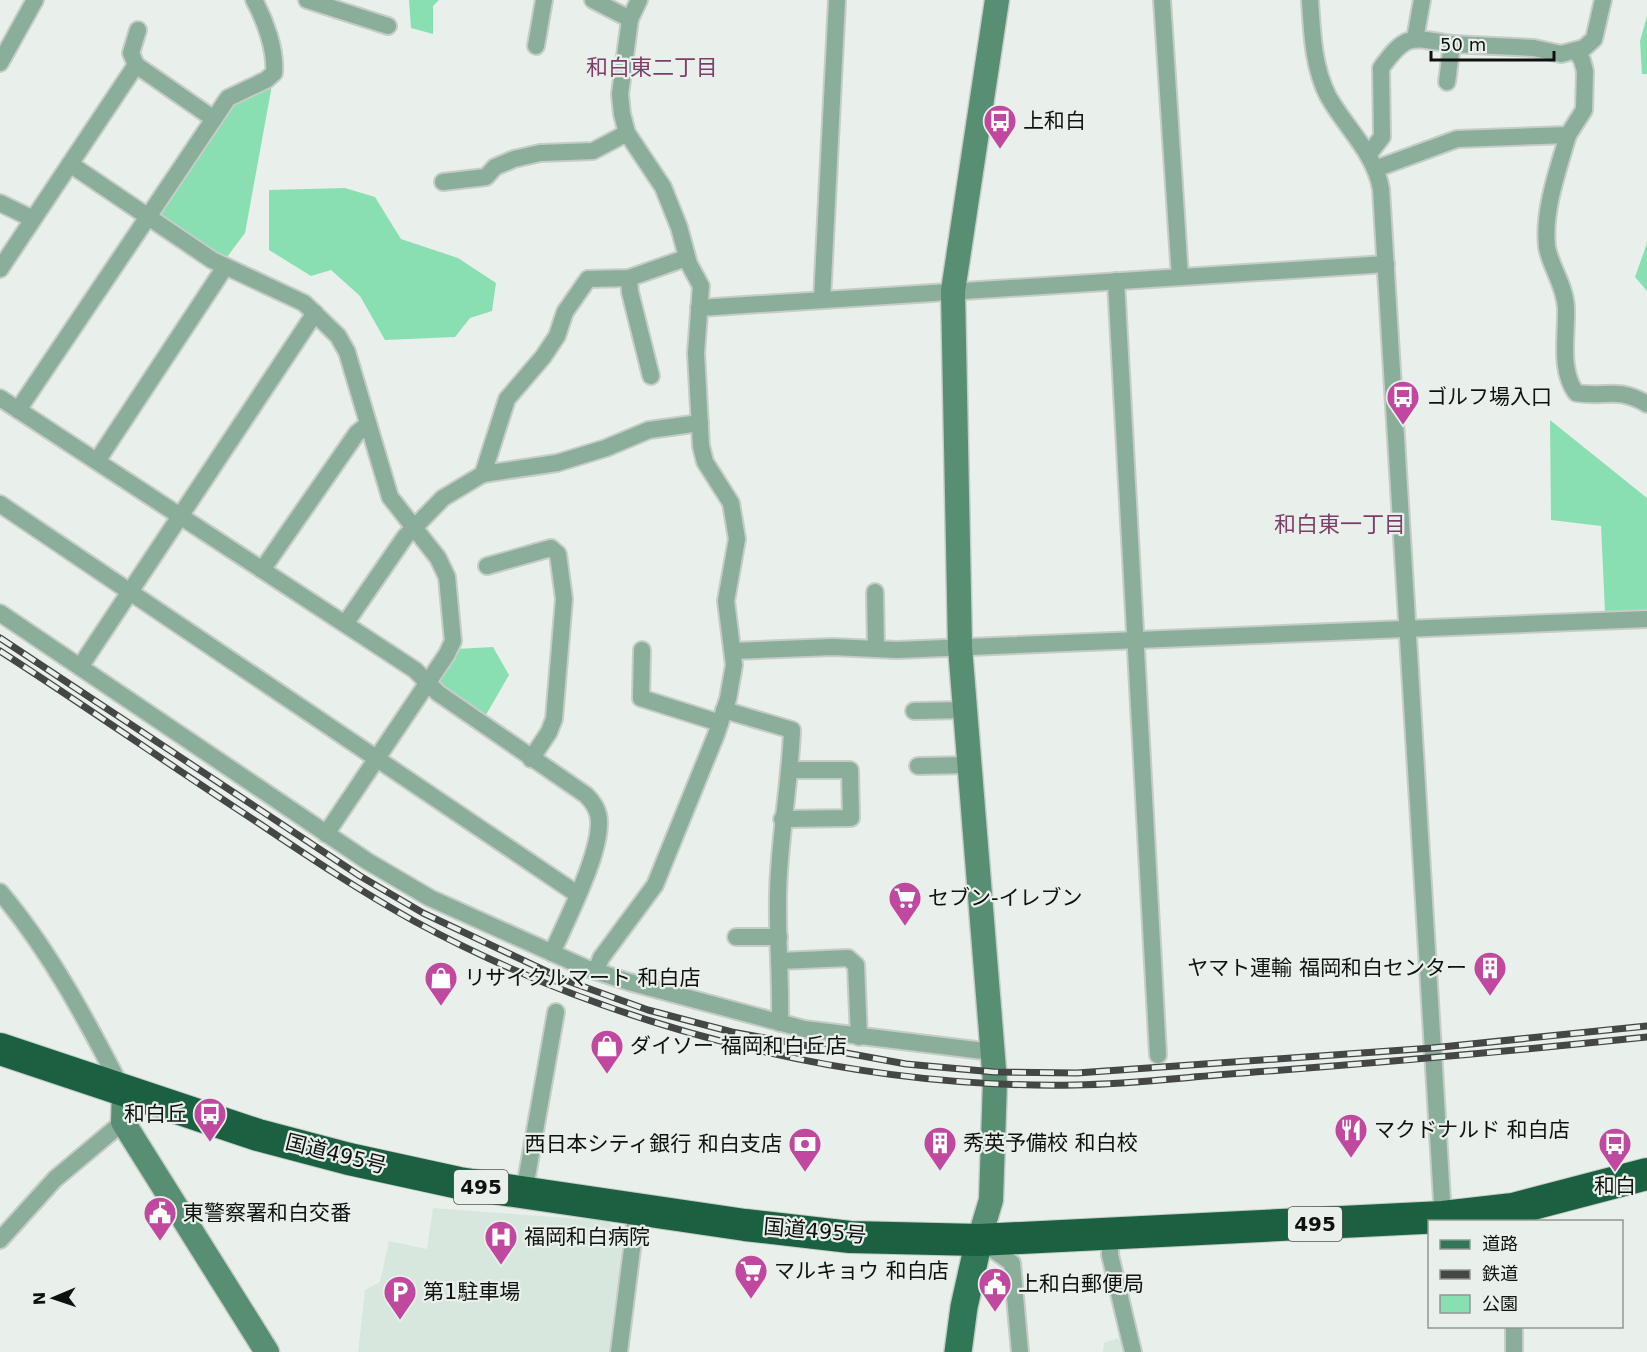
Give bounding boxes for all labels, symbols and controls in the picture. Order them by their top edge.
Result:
scale bar [1431,24,1554,62]
text: 50 m [1440,34,1486,55]
district label: 和白東二丁目 [586,55,718,80]
bus stop icon: 上和白 [982,103,1018,150]
place label: 上和白 [1023,109,1086,133]
bus stop icon: ゴルフ場入口 [1385,379,1421,426]
place label: ゴルフ場入口 [1426,385,1552,409]
district label: 和白東一丁目 [1274,512,1406,537]
supermarket icon: セブン-イレブン [887,880,923,927]
place label: セブン-イレブン [928,886,1083,910]
building icon: ヤマト運輸 福岡和白センター [1472,950,1508,997]
place label: ヤマト運輸 福岡和白センター [1187,956,1467,980]
shop icon: リサイクルマート 和白店 [423,960,459,1007]
place label: リサイクルマート 和白店 [464,966,701,990]
shop icon: ダイソー 福岡和白丘店 [589,1028,625,1075]
place label: ダイソー 福岡和白丘店 [630,1034,847,1058]
bus stop icon: 和白丘 [192,1096,228,1143]
place label: 和白丘 [124,1102,187,1126]
restaurant icon: マクドナルド 和白店 [1333,1112,1369,1159]
place label: マクドナルド 和白店 [1374,1118,1570,1142]
building icon: 秀英予備校 和白校 [922,1125,958,1172]
bank icon: 西日本シティ銀行 和白支店 [787,1126,823,1173]
bus stop icon: 和白 [1597,1126,1633,1173]
street label: 国道495号 [283,1130,389,1178]
place label: 秀英予備校 和白校 [963,1131,1138,1155]
place label: 西日本シティ銀行 和白支店 [525,1132,782,1156]
road number: 495 [454,1170,508,1204]
place label: 和白 [1594,1174,1636,1198]
public building icon: 東警察署和白交番 [142,1195,178,1242]
place label: 東警察署和白交番 [183,1201,351,1225]
road number: 495 [1288,1207,1342,1241]
street label: 国道495号 [763,1215,867,1247]
hospital icon: 福岡和白病院 [483,1219,519,1266]
legend [1428,1220,1623,1328]
place label: 福岡和白病院 [524,1225,650,1249]
text: 道路 [1482,1233,1518,1254]
supermarket icon: マルキョウ 和白店 [733,1253,769,1300]
place label: マルキョウ 和白店 [774,1259,949,1283]
text: 鉄道 [1482,1263,1518,1284]
public building icon: 上和白郵便局 [977,1266,1013,1313]
north arrow [24,1268,84,1328]
place label: 上和白郵便局 [1018,1272,1144,1296]
parking icon: 第1駐車場 [382,1274,418,1321]
place label: 第1駐車場 [423,1280,520,1304]
text: N [30,1291,49,1306]
text: 公園 [1482,1293,1518,1314]

